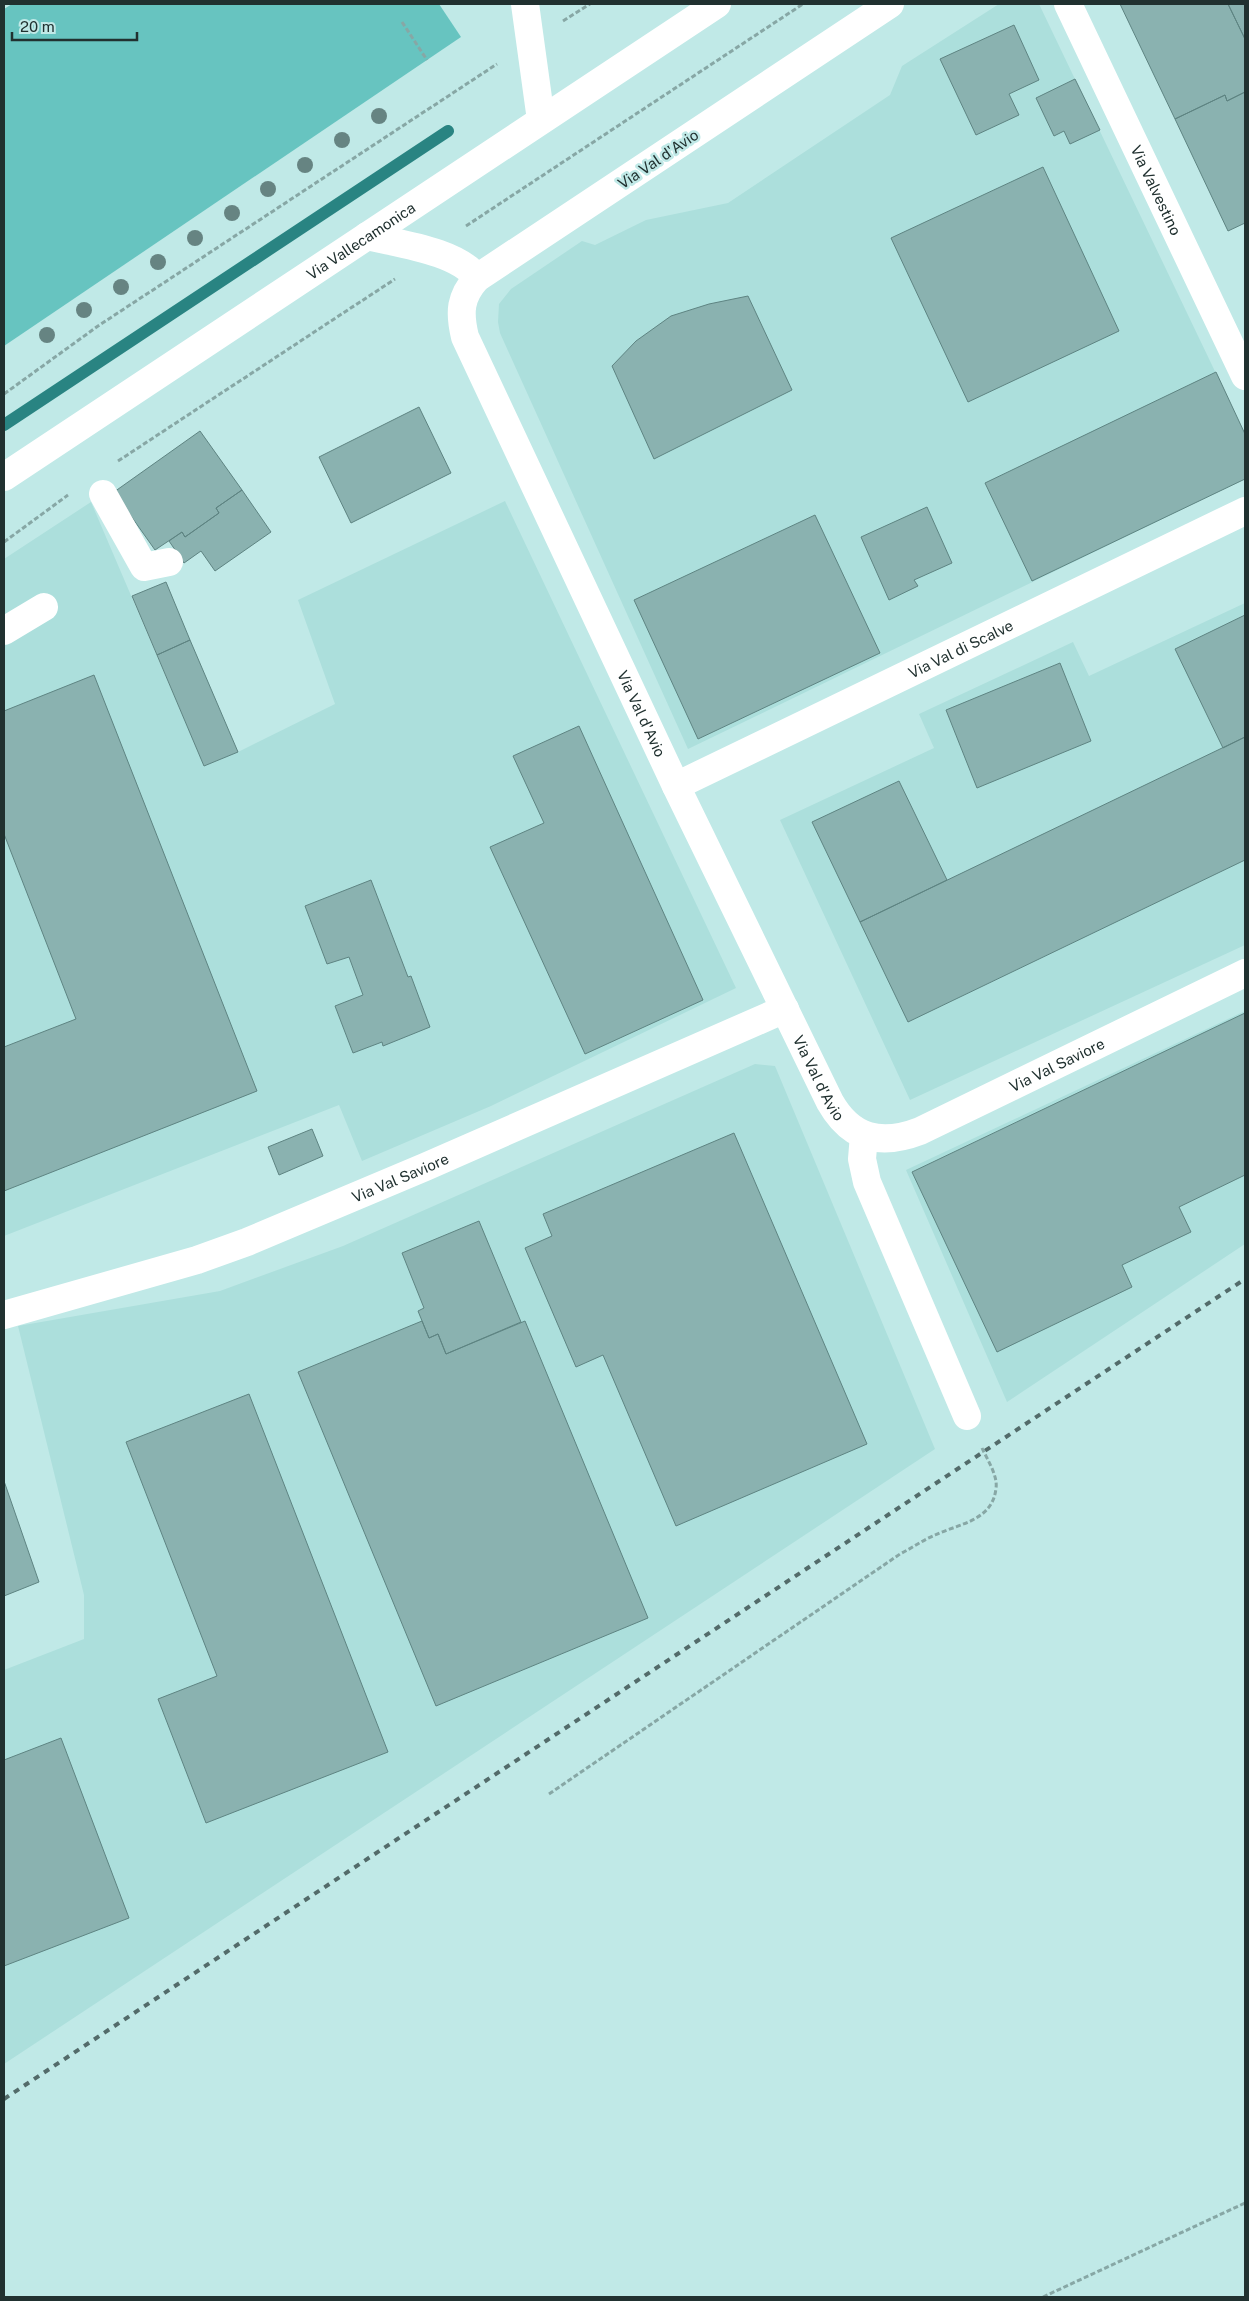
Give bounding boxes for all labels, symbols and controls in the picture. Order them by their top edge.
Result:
scale bar [12,10,138,42]
text: 20 m [20,18,55,35]
street label: Via Val d'Avio [615,126,701,192]
street label: Via Valvestino [1128,142,1185,238]
street label: Via Vallecamonica [303,198,418,283]
street label: Via Val di Scalve [905,616,1016,681]
street label: Via Val d'Avio [614,668,669,759]
street label: Via Val d'Avio [790,1032,848,1124]
street label: Via Val Saviore [1007,1034,1107,1095]
street label: Via Val Saviore [349,1149,451,1205]

